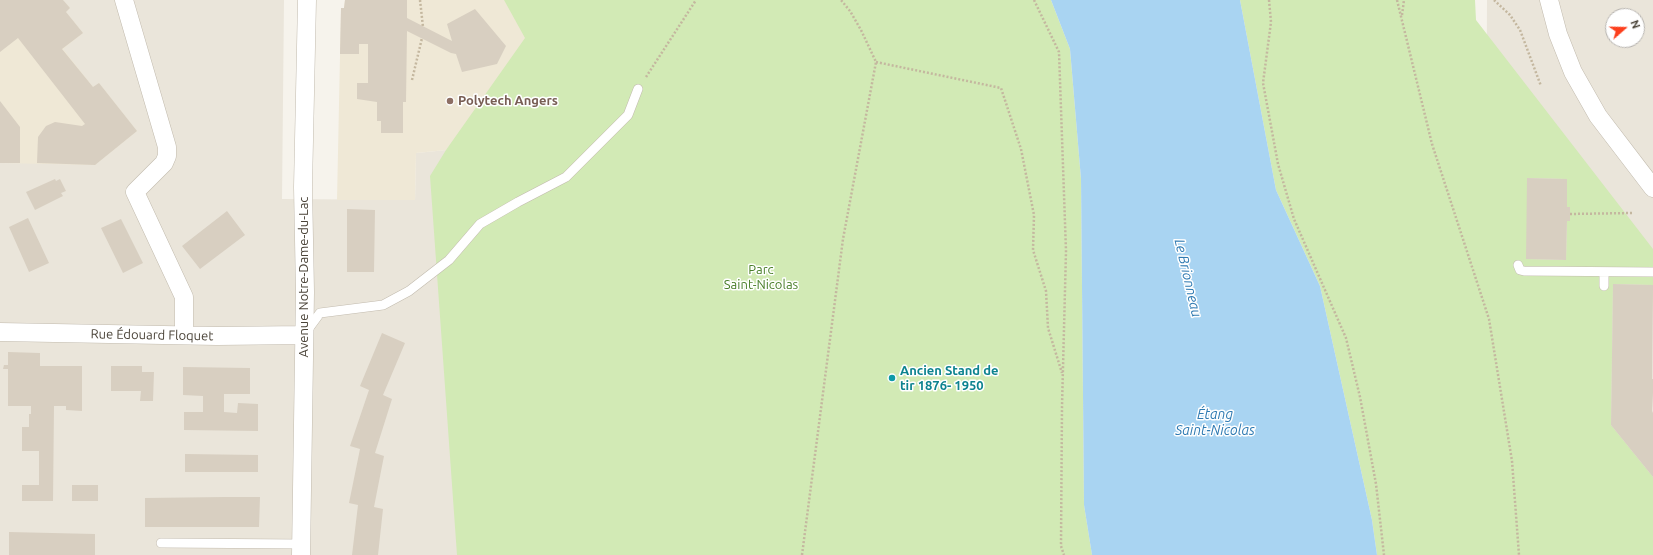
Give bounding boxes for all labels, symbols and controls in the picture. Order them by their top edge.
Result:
north arrow [1605,8,1645,48]
text: N [1628,18,1642,30]
place label: Polytech Angers [458,93,558,109]
marker: Polytech Angers [445,96,455,106]
street label: Avenue Notre-Dame-du-Lac [296,197,312,357]
water label: Le Brionneau [1171,237,1205,319]
park label: Parc Saint-Nicolas [724,262,798,293]
street label: Rue Édouard Floquet [90,326,214,344]
place label: Ancien Stand de tir 1876- 1950 [900,363,999,394]
marker: Ancien Stand de tir 1876- 1950 [887,373,897,383]
water label: Étang Saint-Nicolas [1175,406,1255,438]

